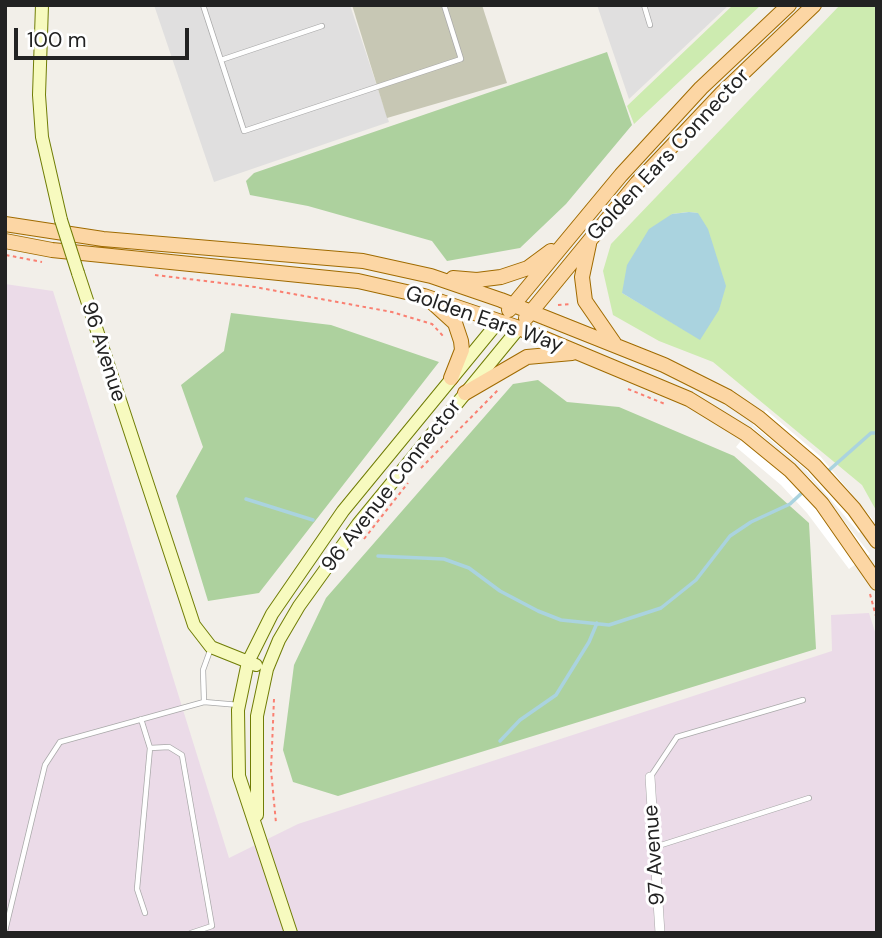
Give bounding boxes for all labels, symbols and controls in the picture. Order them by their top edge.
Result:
scale bar [18,14,192,58]
text: 100 m [27,26,87,54]
street label: Golden Ears Connector [583,64,755,246]
street label: Golden Ears Way [402,281,566,359]
street label: 96 Avenue [75,299,131,405]
street label: 96 Avenue Connector [317,395,467,577]
street label: 97 Avenue [639,804,671,906]

